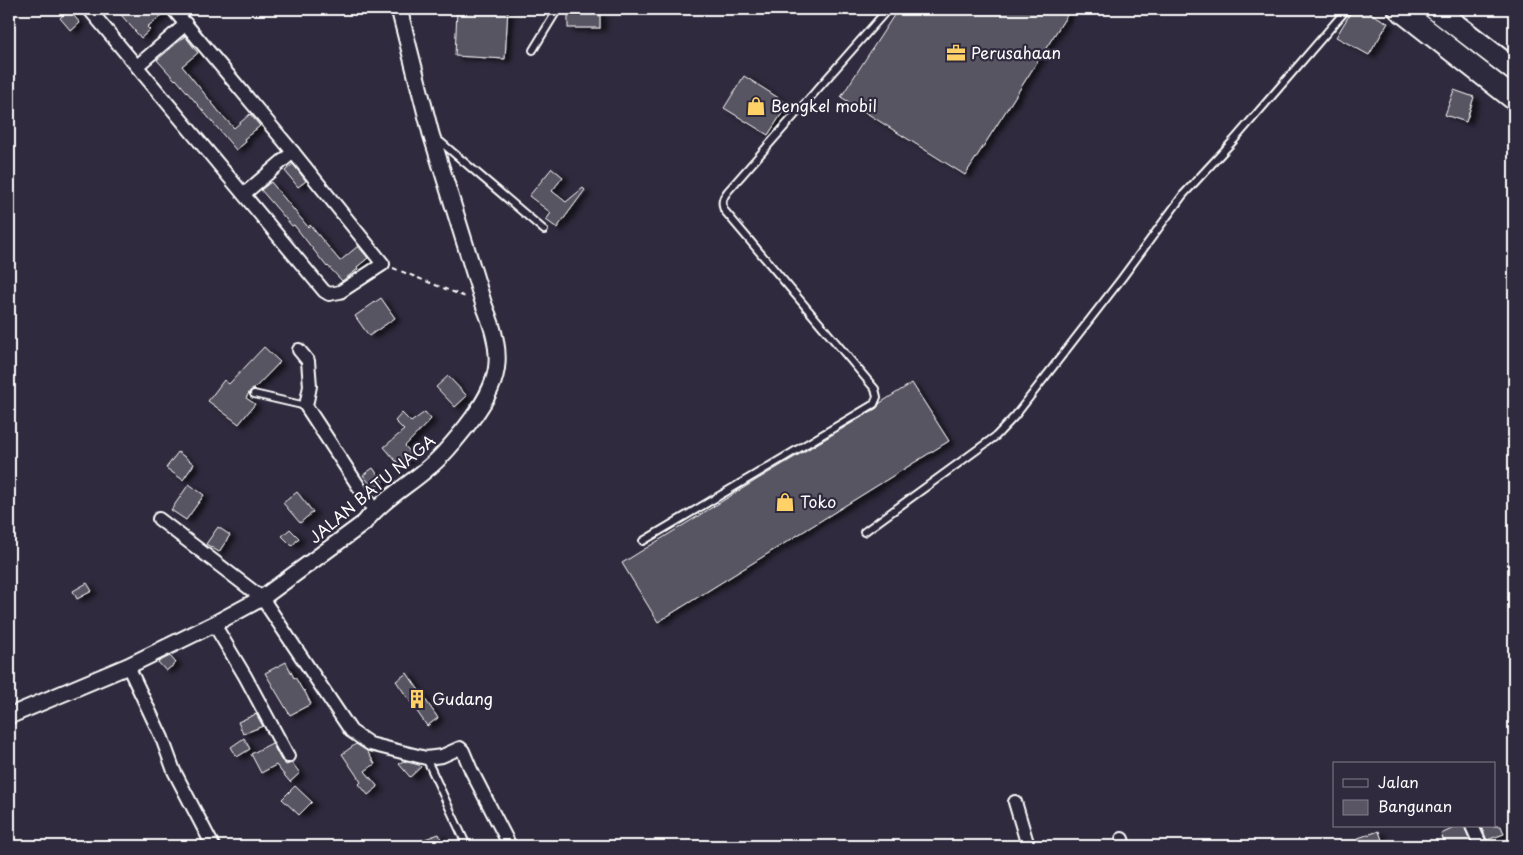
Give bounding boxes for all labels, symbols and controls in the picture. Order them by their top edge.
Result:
place label: Perusahaan [971,40,1061,64]
office icon: Perusahaan [945,42,967,64]
place label: Bengkel mobil [771,93,877,117]
shop icon: Bengkel mobil [745,95,767,117]
street label: JALAN BATU NAGA [303,428,440,548]
place label: Toko [800,489,836,513]
shop icon: Toko [774,491,796,513]
place label: Gudang [432,686,493,710]
building icon: Gudang [406,688,428,710]
legend [1333,762,1496,828]
text: Jalan [1378,770,1419,793]
text: Bangunan [1378,794,1452,817]

